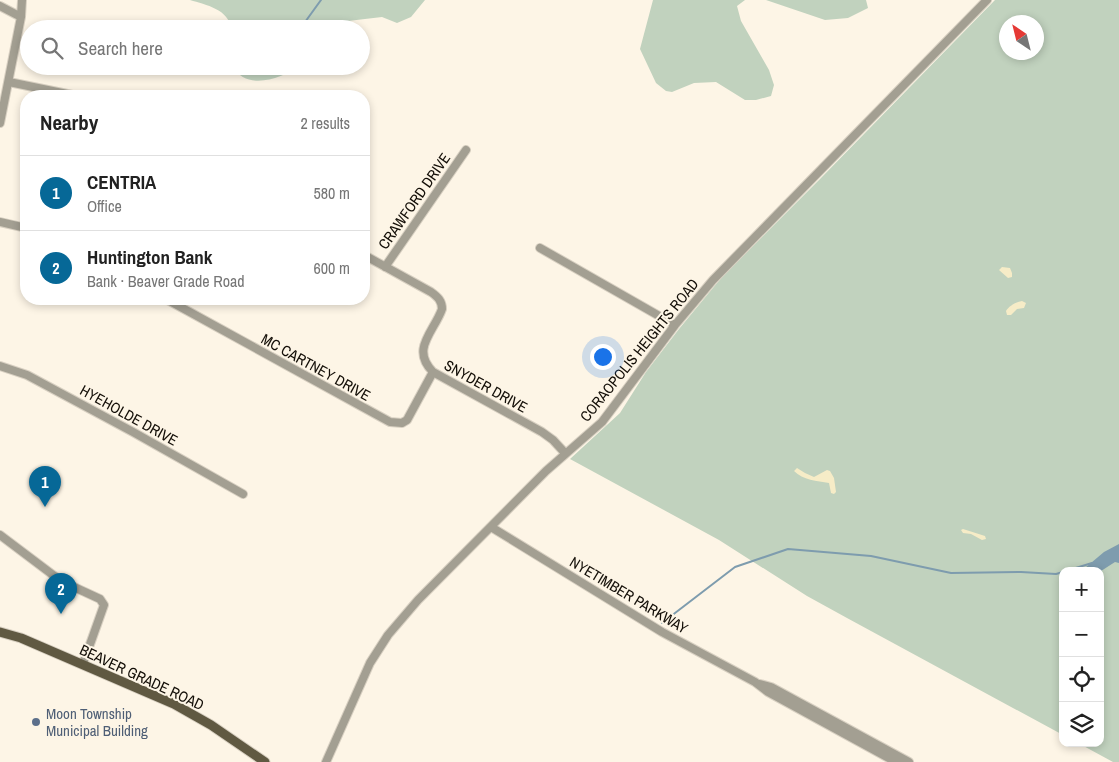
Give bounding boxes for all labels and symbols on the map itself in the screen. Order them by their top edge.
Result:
north arrow [999,15,1044,60]
street label: CRAWFORD DRIVE [373,149,455,253]
street label: CORAOPOLIS HEIGHTS ROAD [575,274,703,426]
street label: MC CARTNEY DRIVE [258,328,374,406]
your location [590,344,616,370]
street label: SNYDER DRIVE [441,354,531,418]
street label: HYEHOLDE DRIVE [76,379,182,451]
pin: 1 [29,466,61,507]
street label: NYETIMBER PARKWAY [566,551,693,639]
pin: 2 [45,573,77,614]
street label: BEAVER GRADE ROAD [76,639,208,715]
place label: Moon Township Municipal Building [46,703,148,741]
marker: Moon Township Municipal Building [30,716,42,728]

